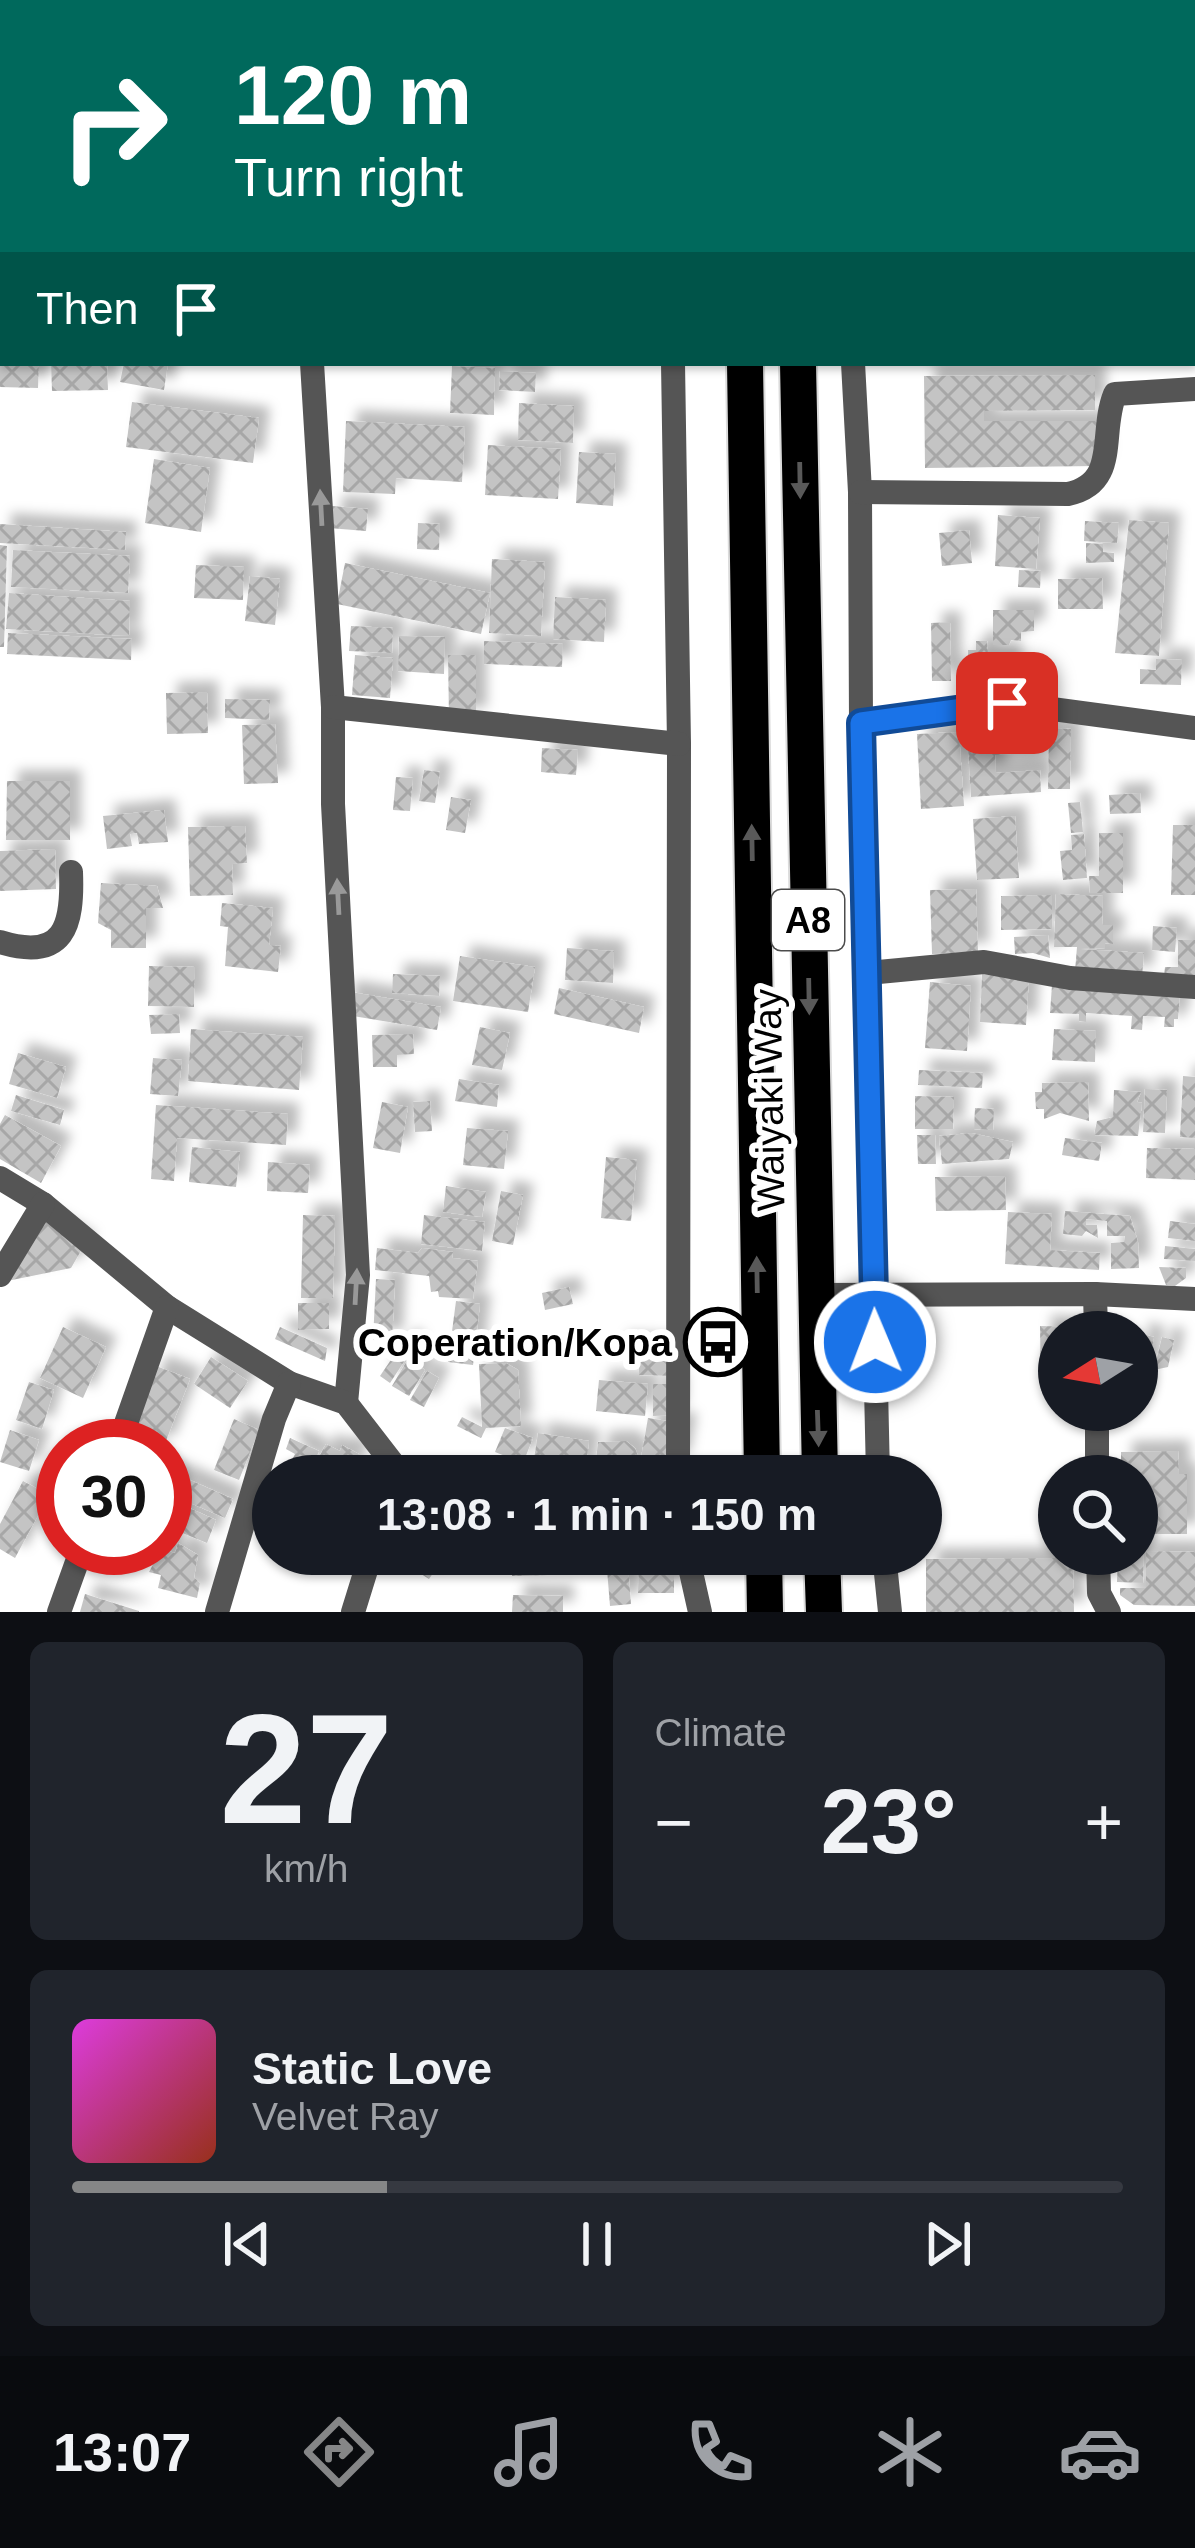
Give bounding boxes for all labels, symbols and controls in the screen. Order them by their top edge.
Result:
icon: right [36,48,192,204]
text: 120 m [234,48,472,142]
text: Turn right [234,147,463,207]
icon: arrive [163,276,229,342]
text: Then [36,283,139,334]
one-way arrow [790,462,809,500]
one-way arrow [311,488,330,526]
pin [956,652,1058,754]
icon: arrive [974,670,1040,736]
one-way arrow [742,823,762,861]
one-way arrow [328,877,347,915]
road number: A8 [772,890,844,950]
one-way arrow [799,978,819,1016]
street label: Waiyaki Way [746,988,792,1212]
one-way arrow [747,1255,766,1293]
one-way arrow [347,1267,366,1305]
position arrow [812,1279,938,1405]
bus stop icon: Coperation/Kopa [683,1307,753,1377]
north arrow [1038,1311,1158,1431]
map controls [1038,1311,1158,1575]
place label: Coperation/Kopa [358,1321,672,1364]
one-way arrow [809,1410,828,1448]
speed limit sign: 30 [36,1419,192,1575]
button: search [1038,1455,1158,1575]
text: 13:08 · 1 min · 150 m [377,1489,817,1540]
text: 27 [219,1682,393,1856]
text: Climate [655,1711,787,1754]
text: 23° [821,1772,957,1872]
text: − [655,1785,693,1859]
text: + [1084,1785,1123,1859]
text: km/h [264,1847,349,1890]
text: Static Love [252,2043,492,2094]
text: Velvet Ray [252,2095,438,2138]
icon: previous [214,2211,280,2277]
icon: pause [564,2211,630,2277]
icon: next [915,2211,981,2277]
icon: directions [297,2410,381,2494]
icon: music [487,2410,571,2494]
icon: phone [678,2410,762,2494]
icon: climate [868,2410,952,2494]
icon: car [1058,2410,1142,2494]
text: 13:07 [53,2422,191,2482]

